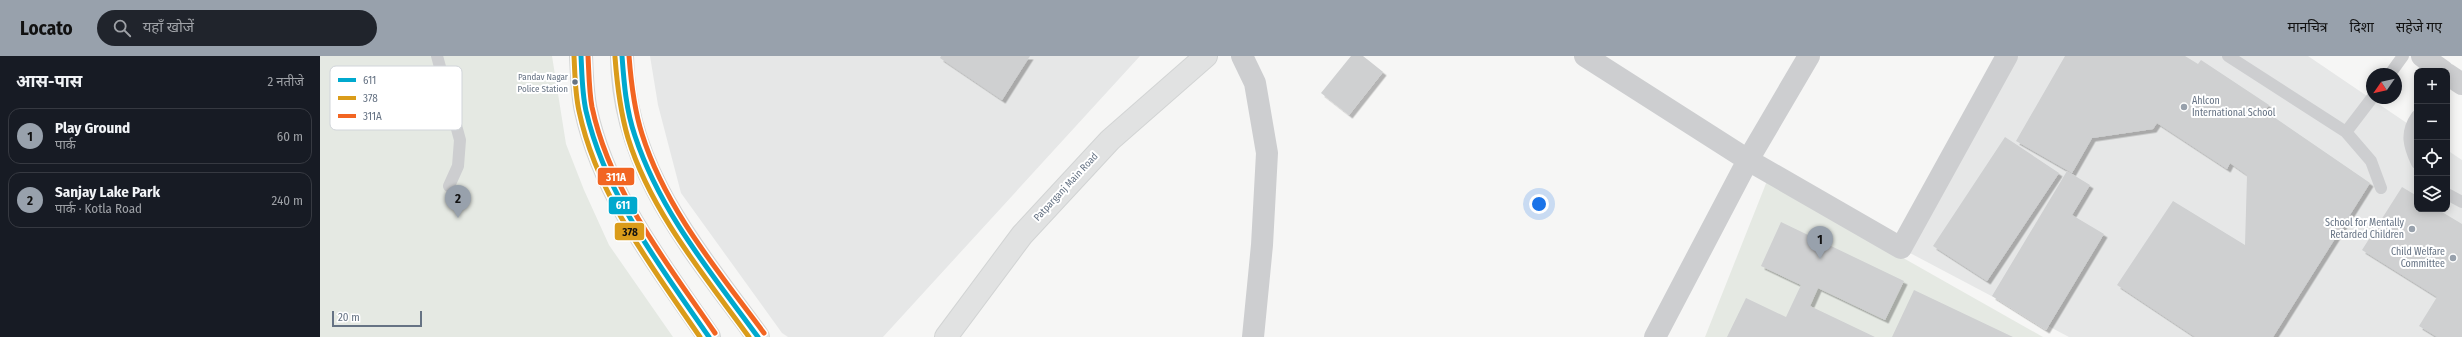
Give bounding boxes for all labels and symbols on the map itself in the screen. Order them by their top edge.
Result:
legend [330,66,462,130]
north arrow [2366,68,2402,104]
place label: Pandav Nagar Police Station [518,72,569,94]
text: 611 [363,74,376,87]
marker: Pandav Nagar Police Station [570,77,580,87]
text: 378 [363,92,378,105]
place label: Ahlcon International School [2192,95,2276,119]
marker: Ahlcon International School [2179,102,2189,112]
text: 311A [363,110,382,123]
street label: Patparganj Main Road [1031,150,1101,224]
line badge: 311A [597,167,635,186]
text: 311A [605,171,627,184]
pin: 2 [445,185,471,218]
your location [1529,194,1549,214]
line badge: 611 [608,196,638,215]
text: 611 [616,199,630,212]
place label: School for Mentally Retarded Children [2325,217,2405,241]
line badge: 378 [614,222,645,241]
marker: School for Mentally Retarded Children [2407,224,2417,234]
text: 378 [621,226,638,239]
pin: 1 [1807,226,1833,259]
place label: Child Welfare Committee [2391,246,2445,270]
marker: Child Welfare Committee [2448,253,2458,263]
scale bar [332,309,422,328]

